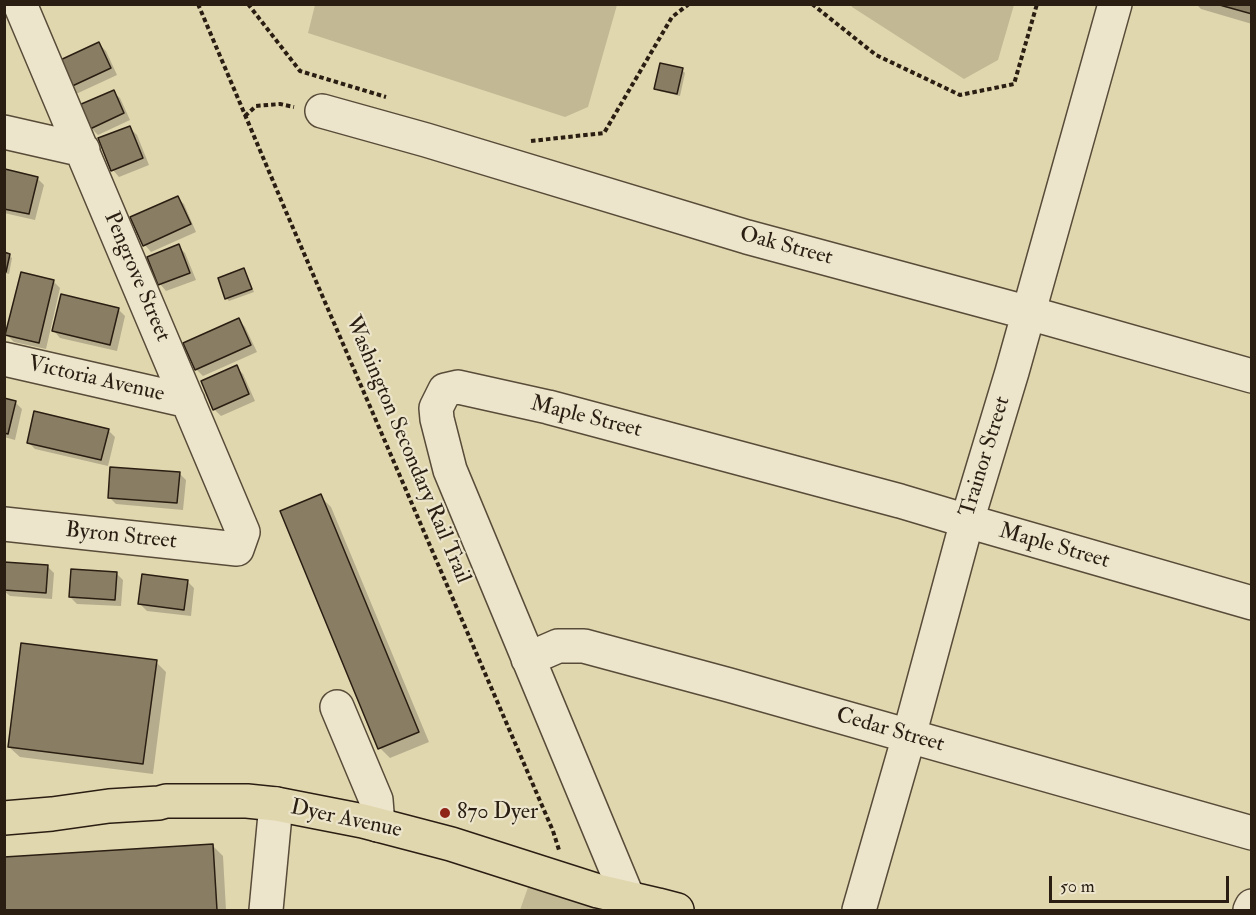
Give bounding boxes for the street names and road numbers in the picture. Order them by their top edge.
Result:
street label: Pengrove Street [97,208,175,346]
street label: Oak Street [737,222,835,272]
street label: Washington Secondary Rail Trail [339,312,475,588]
street label: Victoria Avenue [25,351,167,409]
street label: Maple Street [528,391,644,445]
street label: Trainor Street [955,393,1017,521]
street label: Byron Street [64,518,178,556]
street label: Maple Street [996,519,1112,575]
street label: Cedar Street [833,703,947,759]
street label: Dyer Avenue [288,795,404,845]

